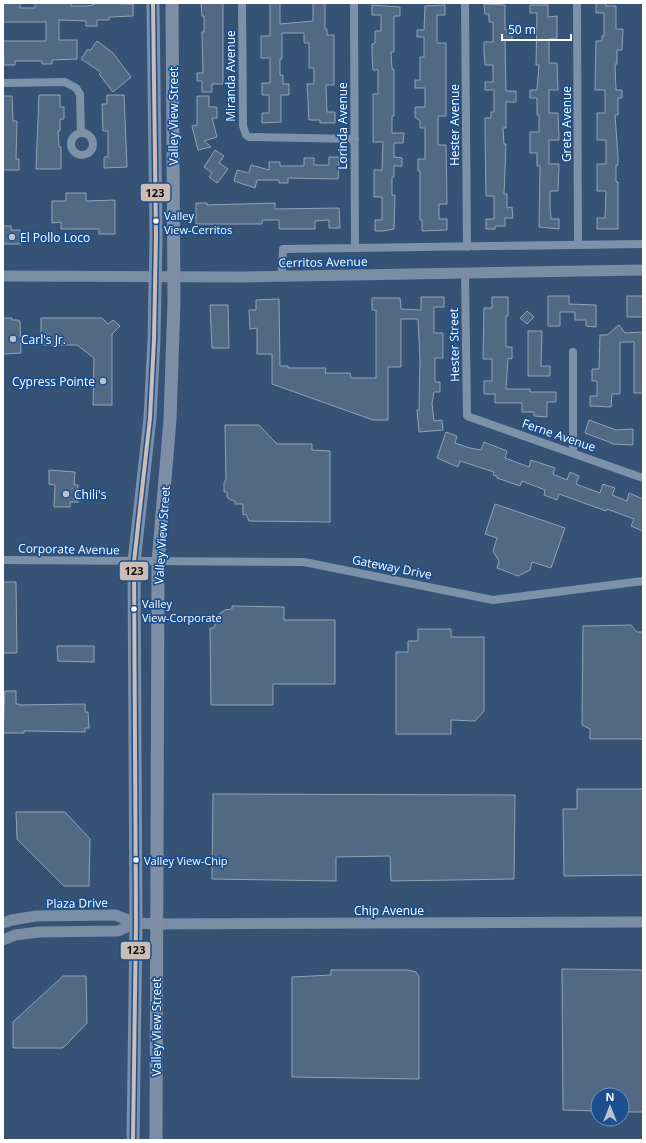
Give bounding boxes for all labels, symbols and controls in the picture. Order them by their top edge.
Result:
scale bar [502,16,571,42]
text: 50 m [508,21,536,38]
street label: Miranda Avenue [222,30,239,122]
street label: Valley View Street [165,67,182,165]
street label: Lorinda Avenue [334,82,351,170]
street label: Hester Avenue [446,84,463,166]
street label: Greta Avenue [558,86,575,162]
line badge: 123 [140,183,171,202]
text: 123 [146,185,164,200]
place label: Valley View-Cerritos [164,208,232,237]
marker: Valley View-Cerritos [151,216,161,226]
place label: El Pollo Loco [20,229,90,246]
marker: El Pollo Loco [7,232,17,242]
street label: Cerritos Avenue [278,253,368,271]
street label: Hester Street [445,308,463,382]
place label: Carl's Jr. [21,331,66,348]
marker: Carl's Jr. [8,334,18,344]
place label: Cypress Pointe [12,373,95,390]
marker: Cypress Pointe [98,376,108,386]
street label: Ferne Avenue [520,414,598,456]
street label: Valley View Street [150,485,174,585]
place label: Chili's [74,486,107,503]
marker: Chili's [61,489,71,499]
street label: Corporate Avenue [18,540,120,558]
street label: Gateway Drive [351,551,434,583]
line badge: 123 [119,561,149,581]
text: 123 [125,563,143,578]
place label: Valley View-Corporate [142,596,222,625]
marker: Valley View-Corporate [129,604,139,614]
place label: Valley View-Chip [144,853,228,868]
marker: Valley View-Chip [131,855,141,865]
street label: Plaza Drive [46,894,108,912]
street label: Chip Avenue [354,902,424,919]
line badge: 123 [120,941,151,960]
text: 123 [127,942,145,957]
street label: Valley View Street [148,978,165,1076]
north arrow [590,1087,630,1127]
text: N [606,1089,614,1104]

